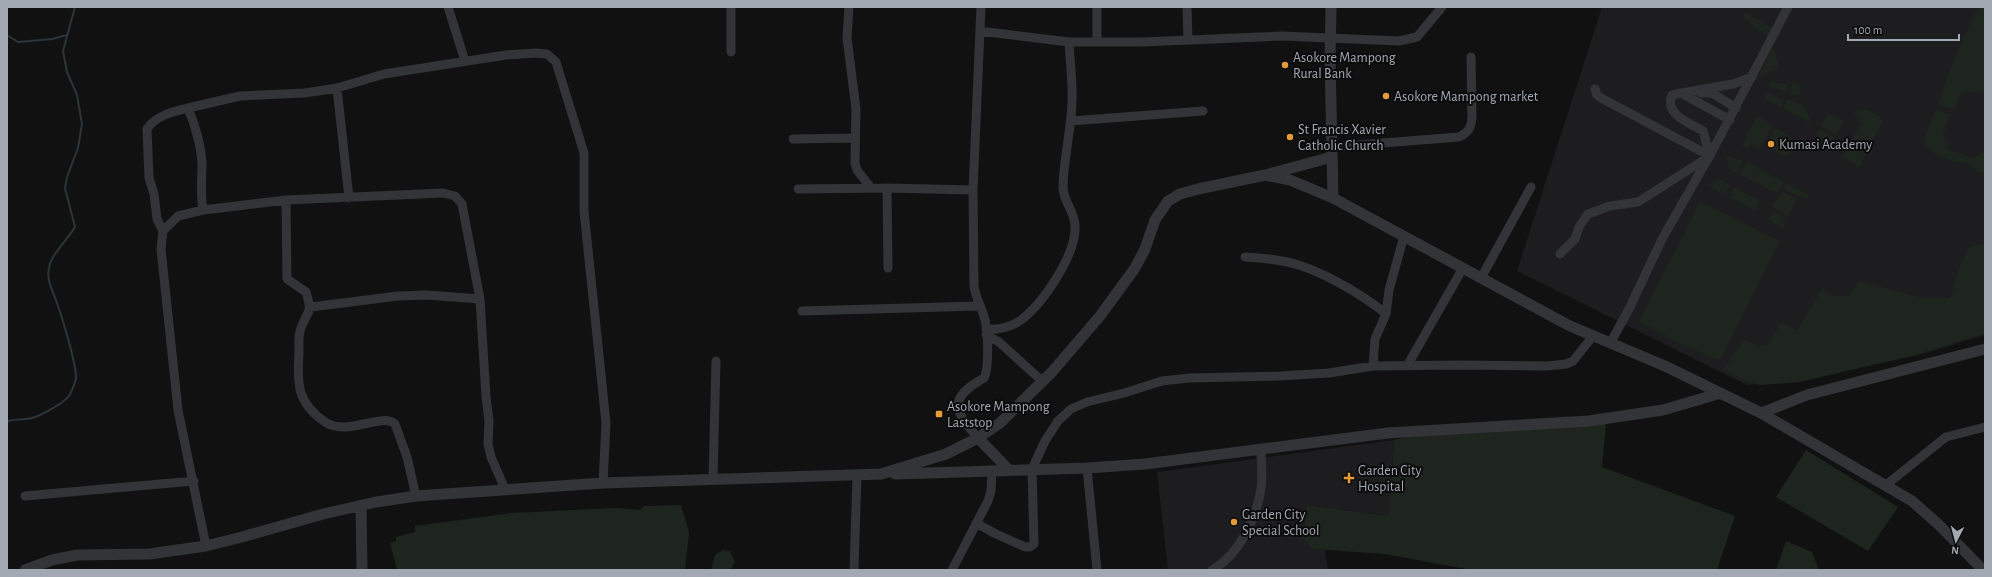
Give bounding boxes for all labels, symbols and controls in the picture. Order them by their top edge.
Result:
scale bar [1848,16,1959,42]
text: 100 m [1854,24,1882,36]
place label: Asokore Mampong Rural Bank [1293,51,1396,81]
marker: Asokore Mampong Rural Bank [1280,60,1290,70]
place label: Asokore Mampong market [1394,90,1539,104]
marker: Asokore Mampong market [1381,91,1391,101]
place label: St Francis Xavier Catholic Church [1298,123,1386,153]
marker: St Francis Xavier Catholic Church [1285,132,1295,142]
place label: Kumasi Academy [1779,138,1872,152]
marker: Kumasi Academy [1766,139,1776,149]
place label: Asokore Mampong Laststop [947,400,1050,430]
marker: Asokore Mampong Laststop [934,409,944,419]
place label: Garden City Hospital [1358,464,1421,494]
marker: Garden City Hospital [1343,472,1355,484]
place label: Garden City Special School [1242,508,1319,538]
marker: Garden City Special School [1229,517,1239,527]
north arrow [1936,521,1976,561]
text: N [1951,545,1959,556]

